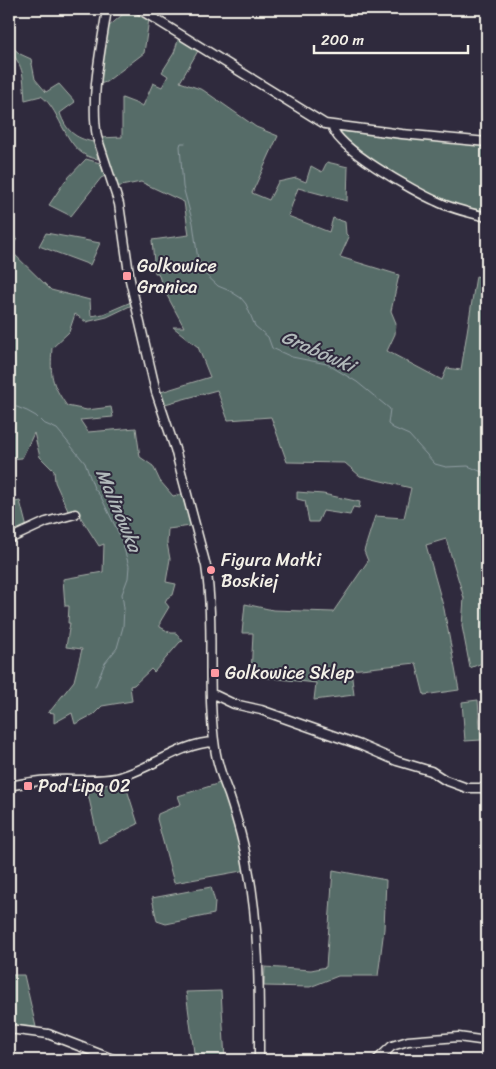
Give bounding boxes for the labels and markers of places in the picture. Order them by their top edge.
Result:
place label: Golkowice Granica [137,250,217,303]
marker: Golkowice Granica [121,270,133,282]
place label: Figura Matki Boskiej [221,544,322,597]
marker: Figura Matki Boskiej [205,564,217,576]
place label: Golkowice Sklep [225,657,355,689]
marker: Golkowice Sklep [209,667,221,679]
place label: Pod Lipą 02 [38,770,131,802]
marker: Pod Lipą 02 [22,780,34,792]

